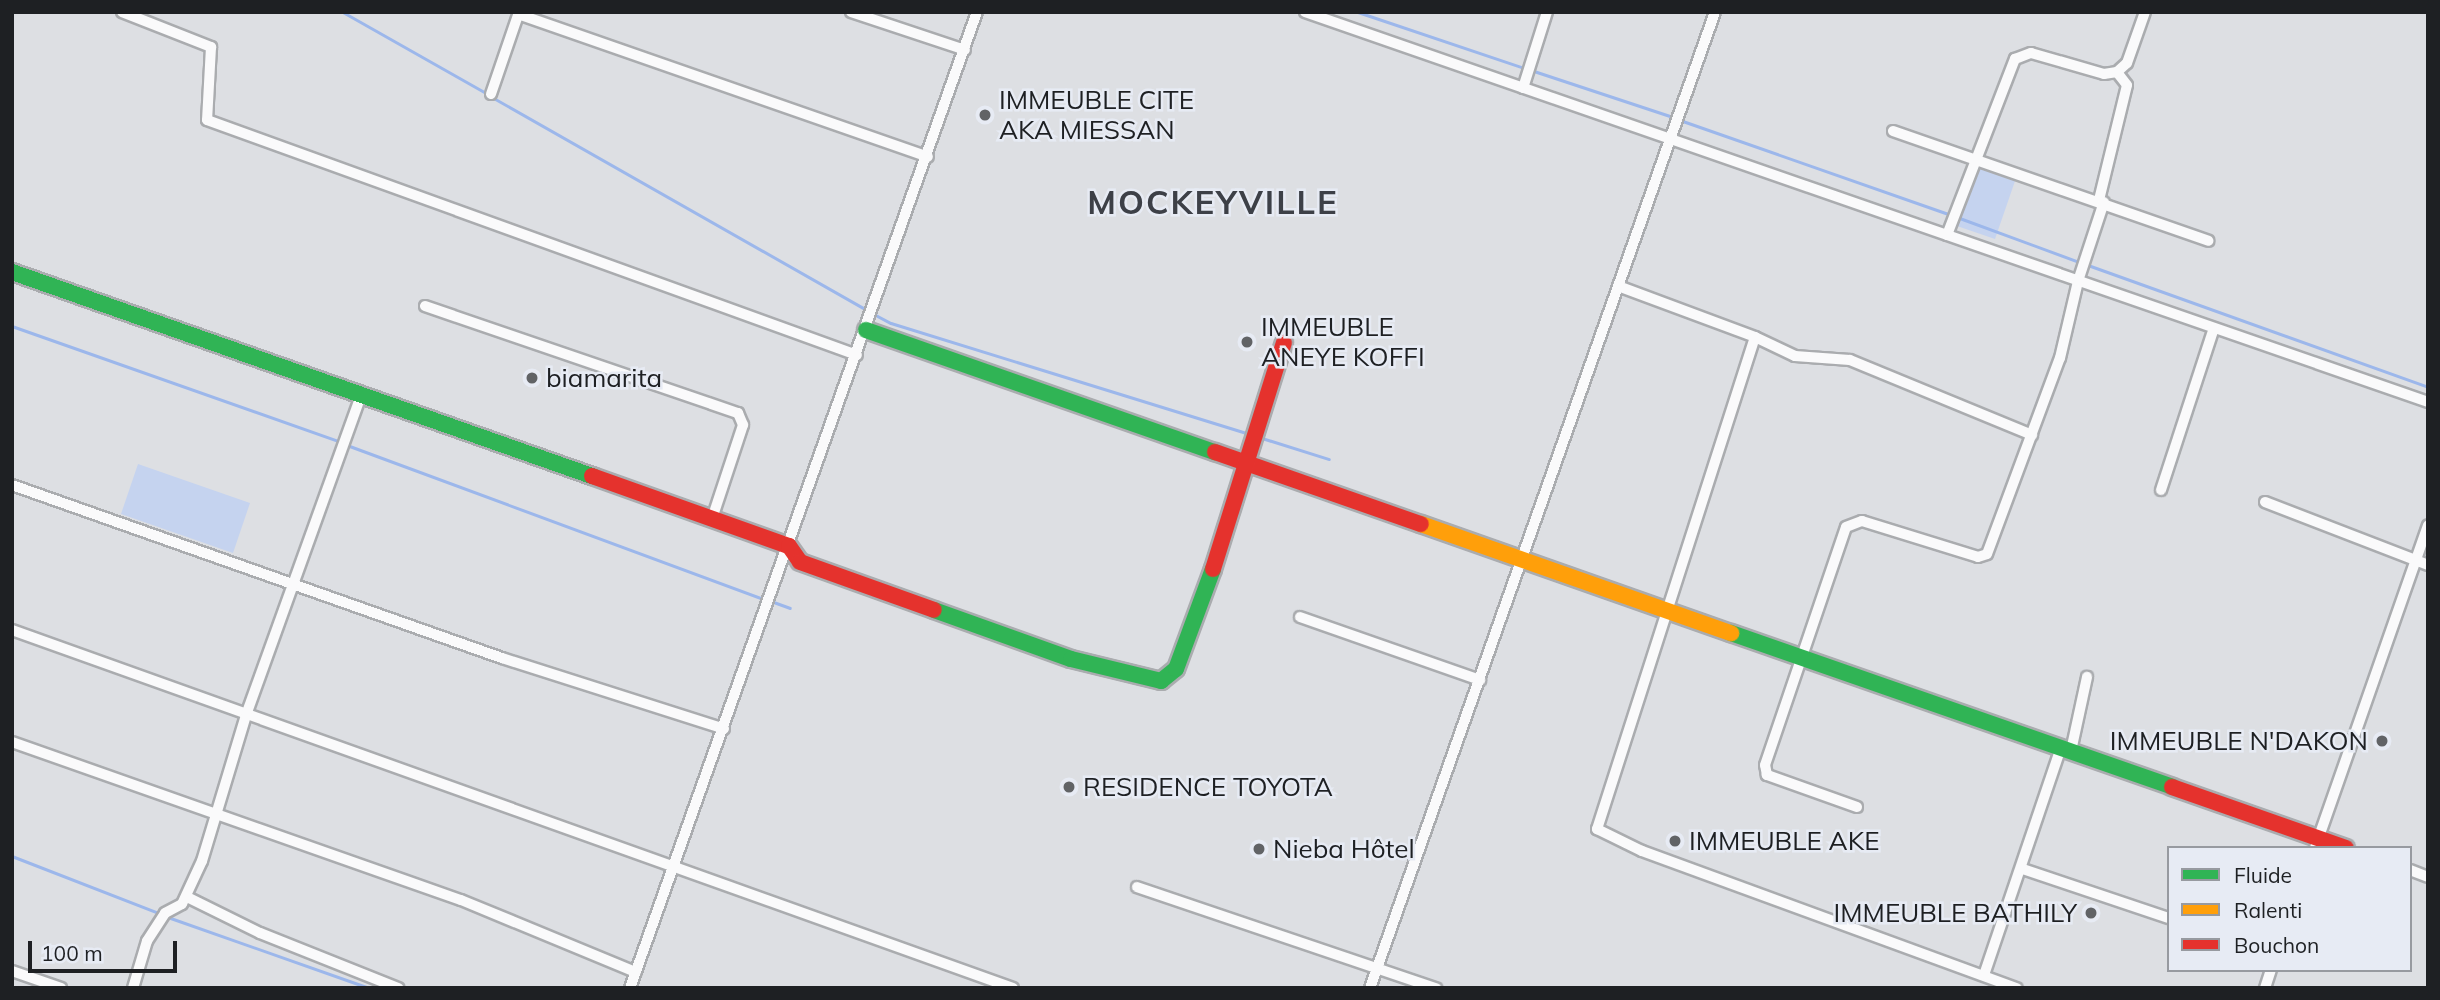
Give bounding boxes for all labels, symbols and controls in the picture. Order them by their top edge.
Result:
place label: IMMEUBLE CITE AKA MIESSAN [999,84,1194,146]
marker: IMMEUBLE CITE AKA MIESSAN [977,107,993,123]
district label: MOCKEYVILLE [1089,182,1337,222]
place label: IMMEUBLE ANEYE KOFFI [1261,311,1425,372]
marker: IMMEUBLE ANEYE KOFFI [1239,334,1255,350]
place label: biamarita [546,362,662,394]
marker: biamarita [524,370,540,386]
place label: IMMEUBLE N'DAKON [2110,725,2368,757]
marker: IMMEUBLE N'DAKON [2374,733,2390,749]
place label: RESIDENCE TOYOTA [1083,771,1333,803]
marker: RESIDENCE TOYOTA [1061,779,1077,795]
place label: IMMEUBLE AKE [1689,825,1879,857]
place label: Nieba Hôtel [1273,833,1415,865]
marker: IMMEUBLE AKE [1667,833,1683,849]
marker: Nieba Hôtel [1251,841,1267,857]
legend [2167,846,2412,972]
text: Fluide [2234,862,2292,888]
place label: IMMEUBLE BATHILY [1834,897,2077,929]
text: Ralenti [2234,897,2302,923]
marker: IMMEUBLE BATHILY [2083,905,2099,921]
scale bar [32,926,180,970]
text: Bouchon [2234,932,2319,958]
text: 100 m [41,940,103,966]

